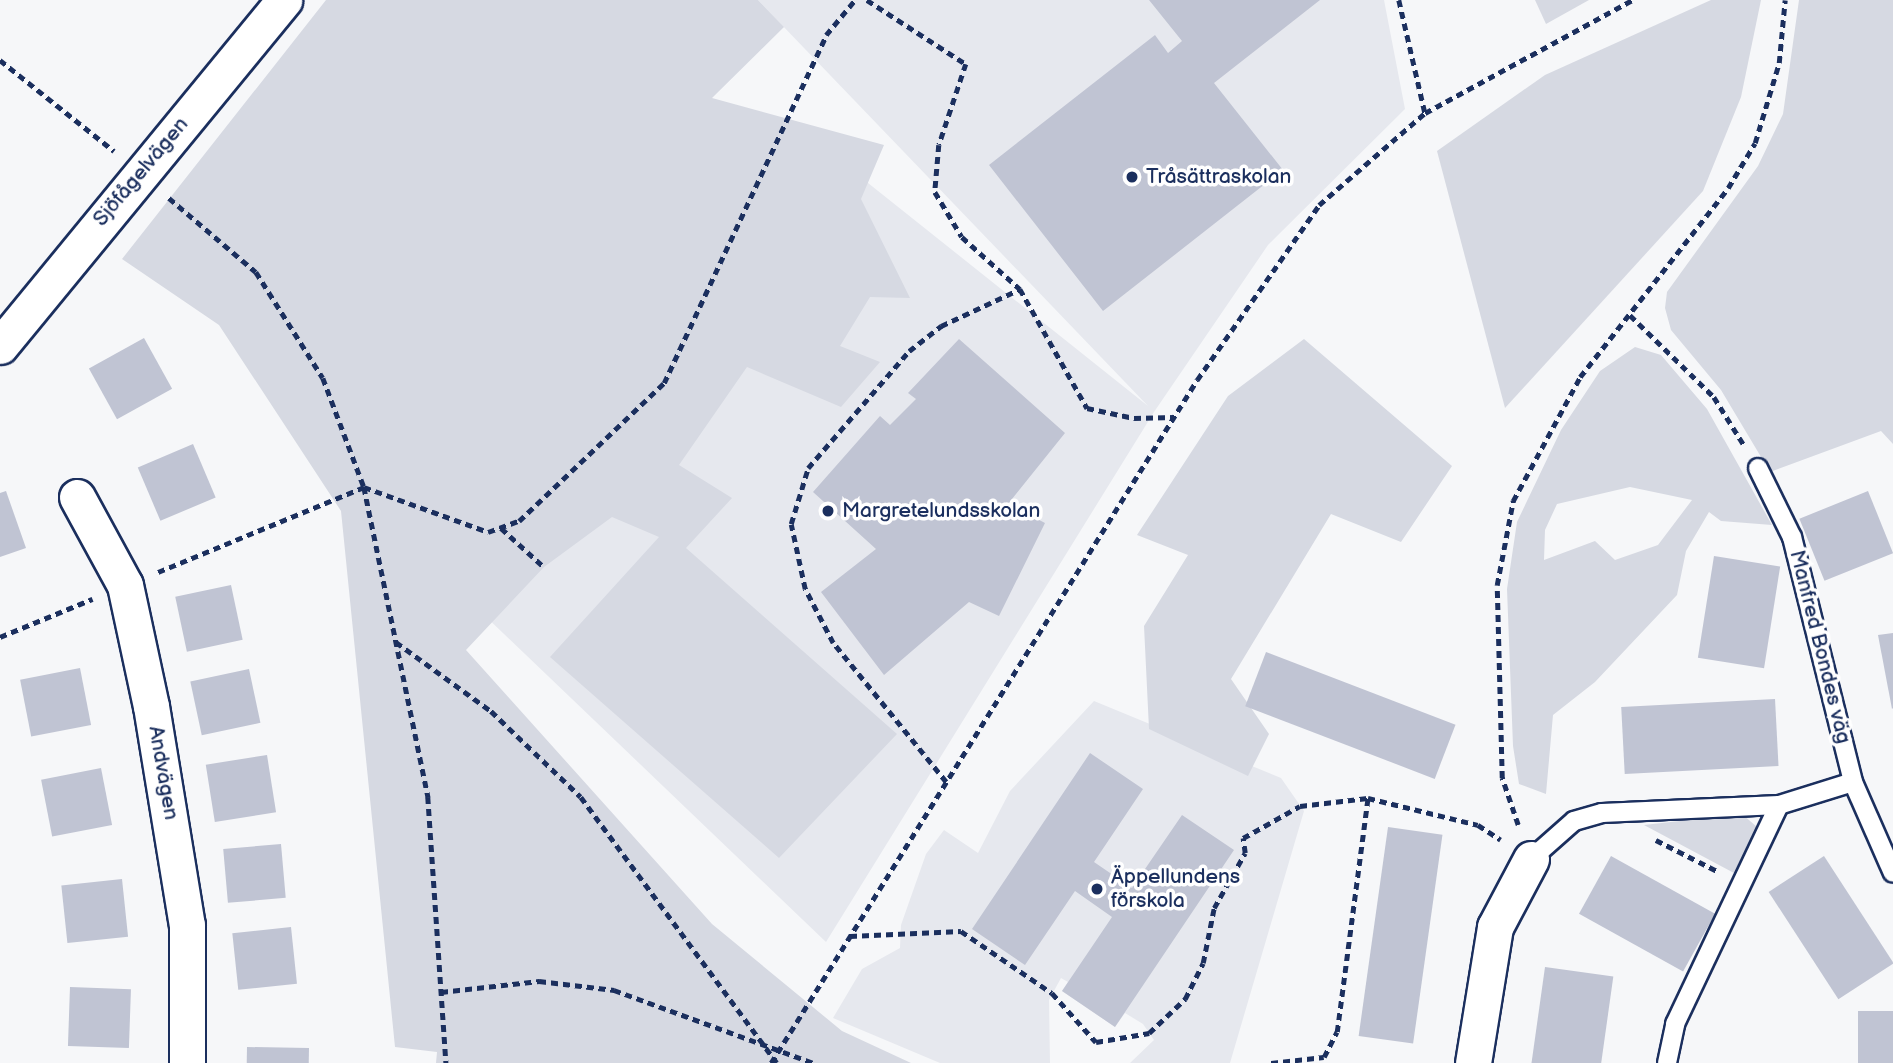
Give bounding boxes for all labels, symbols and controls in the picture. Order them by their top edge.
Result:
street label: Sjöfågelvägen [88,112,194,232]
place label: Tråsättraskolan [1146,164,1291,190]
marker: Tråsättraskolan [1124,169,1140,185]
place label: Margretelundsskolan [842,498,1040,524]
marker: Margretelundsskolan [820,503,836,519]
street label: Manfred Bondes väg [1784,548,1856,746]
street label: Andvägen [142,724,184,822]
place label: Äppellundens förskola [1111,864,1240,914]
marker: Äppellundens förskola [1089,881,1105,897]

